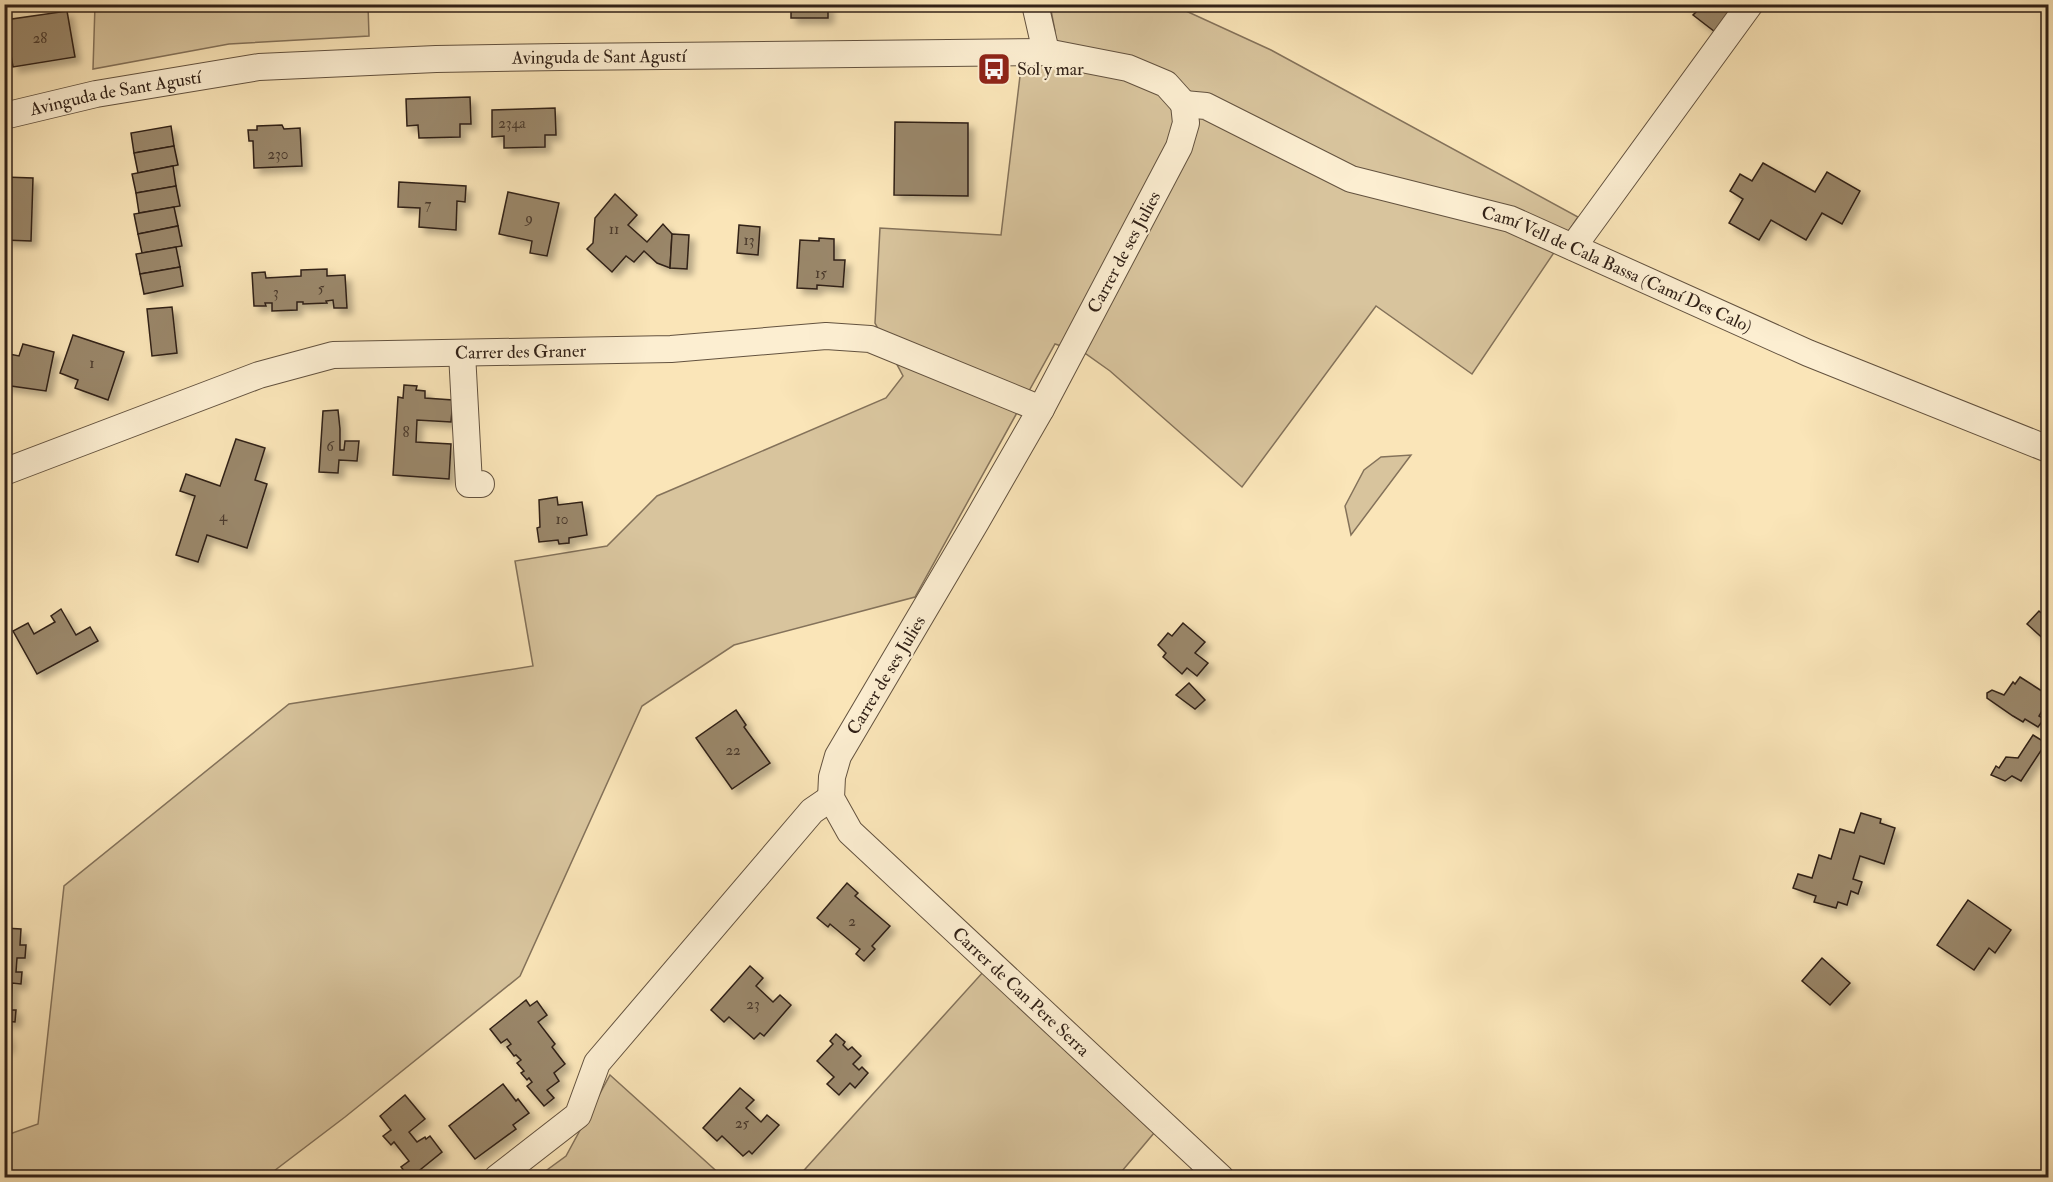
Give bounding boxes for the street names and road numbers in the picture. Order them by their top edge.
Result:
street label: Avinguda de Sant Agustí [511,45,687,70]
street label: Avinguda de Sant Agustí [27,66,204,122]
street label: Carrer de ses Julies [1083,187,1166,317]
street label: Camí Vell de Cala Bassa (Camí Des Calo) [1479,201,1755,338]
street label: Carrer des Graner [455,340,587,365]
street label: Carrer de ses Julies [842,611,931,739]
street label: Carrer de Can Pere Serra [947,922,1095,1062]

